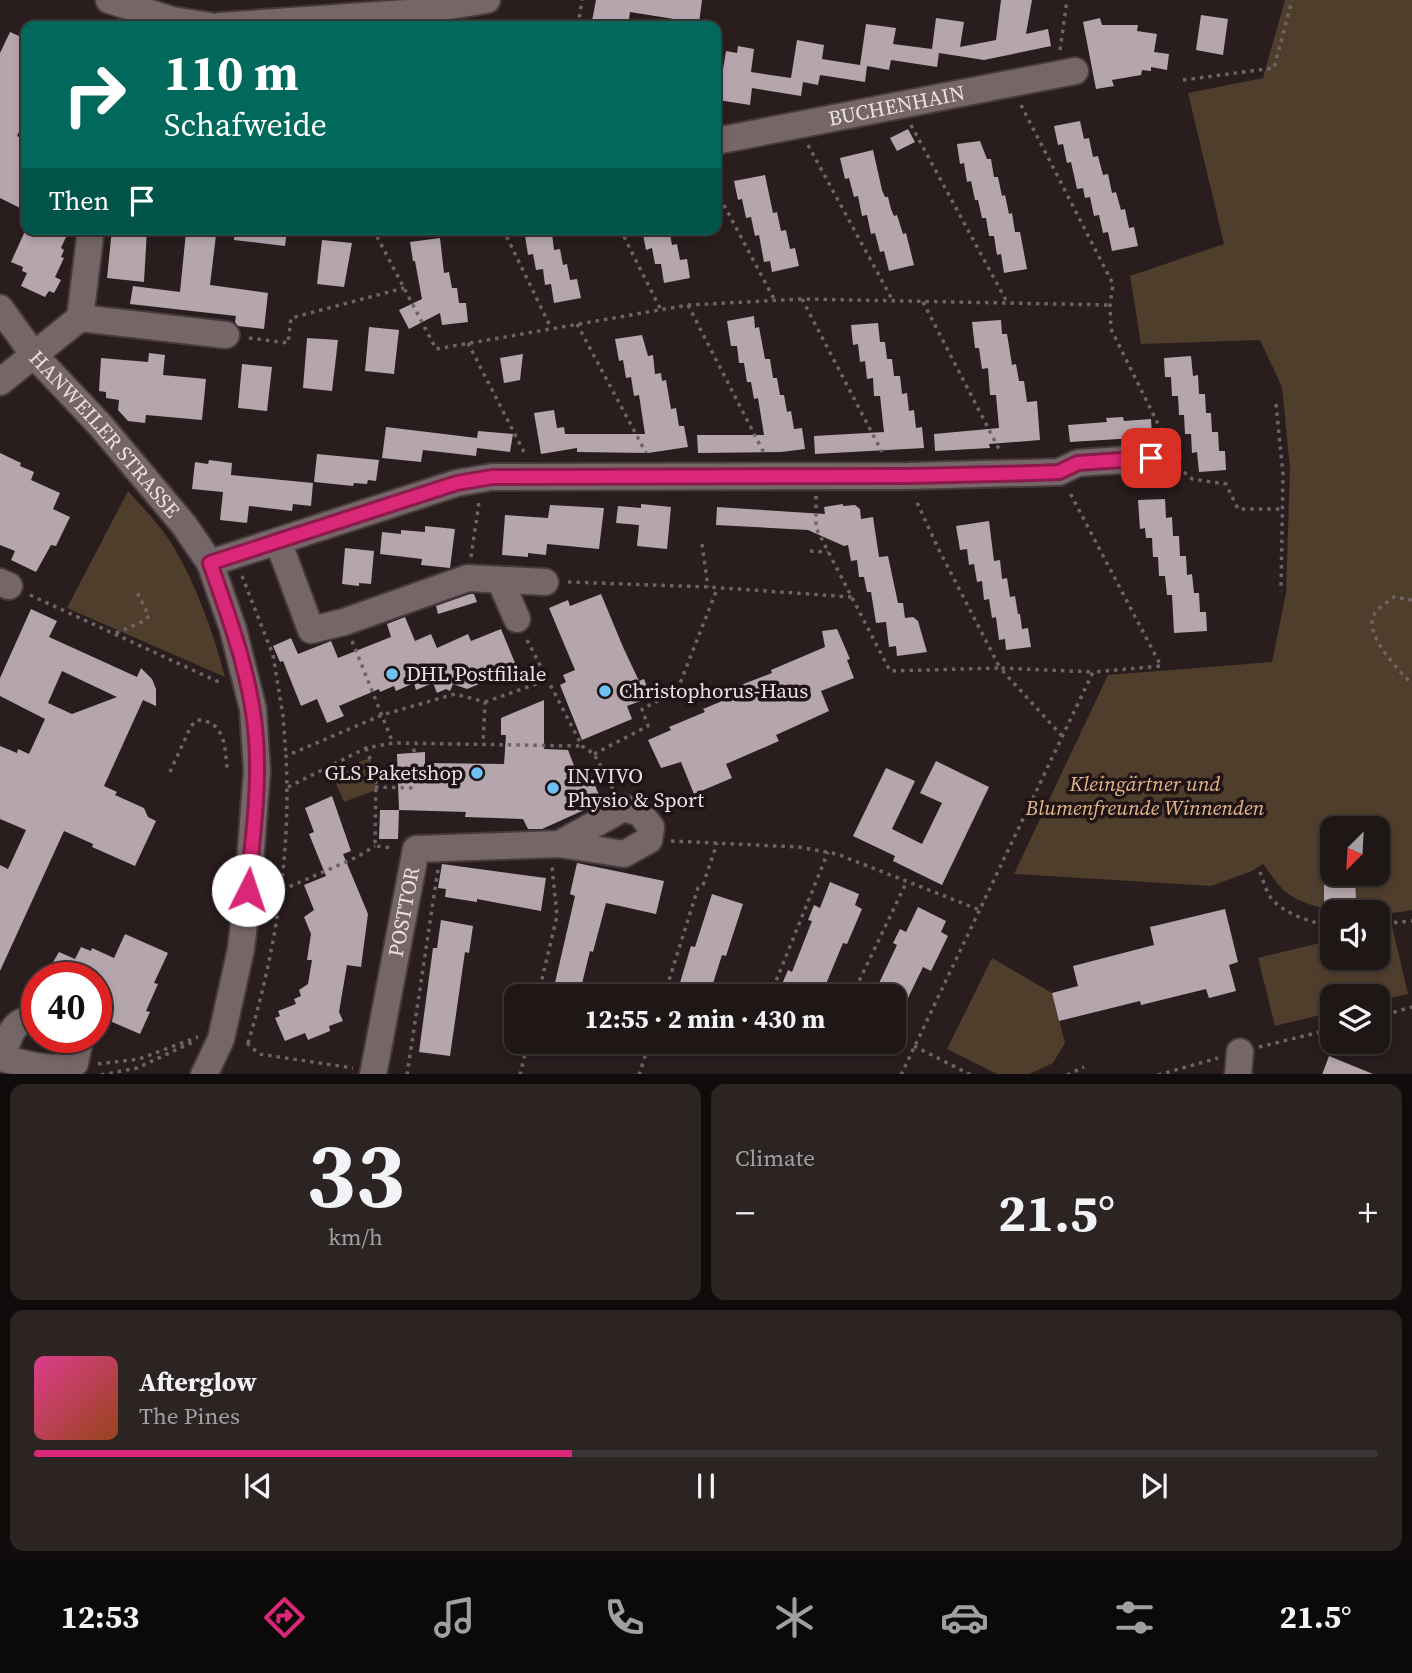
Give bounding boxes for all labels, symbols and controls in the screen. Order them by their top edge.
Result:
text: 110 m [164,39,299,106]
icon: right [49,49,140,140]
street label: BUCHENHAIN [826,78,967,133]
text: Schafweide [164,103,327,147]
icon: arrive [123,182,161,220]
text: Then [49,183,109,219]
street label: HANWEILER STRASSE [23,344,187,524]
pin [1121,428,1181,488]
icon: arrive [1132,439,1170,477]
place label: DHL Postfiliale [406,659,547,688]
marker: DHL Postfiliale [384,666,400,682]
place label: Christophorus-Haus [619,676,808,705]
marker: Christophorus-Haus [597,683,613,699]
place label: GLS Paketshop [324,758,463,787]
place label: IN.VIVO Physio & Sport [567,761,704,814]
marker: GLS Paketshop [469,765,485,781]
park label: Kleingärtner und Blumenfreunde Winnenden [1025,769,1265,822]
marker: IN.VIVO Physio & Sport [545,780,561,796]
north arrow [1320,816,1390,886]
map controls [1320,816,1390,1054]
position arrow [211,853,285,927]
street label: POSTTOR [381,864,426,959]
button: sound [1320,900,1390,970]
speed limit sign: 40 [21,962,112,1053]
button: layers [1320,984,1390,1054]
text: 12:55 · 2 min · 430 m [585,1001,825,1037]
text: 33 [306,1113,405,1237]
text: Climate [735,1142,815,1174]
text: 21.5° [998,1177,1115,1248]
text: − [735,1187,755,1239]
text: + [1358,1187,1378,1239]
text: km/h [328,1221,383,1253]
text: Afterglow [139,1364,257,1400]
text: The Pines [139,1400,240,1432]
icon: previous [239,1467,277,1505]
icon: pause [687,1467,725,1505]
icon: next [1135,1467,1173,1505]
icon: directions [260,1593,309,1642]
icon: music [430,1593,479,1642]
icon: phone [600,1593,649,1642]
icon: climate [770,1593,819,1642]
icon: car [940,1593,989,1642]
icon: filters [1110,1593,1159,1642]
text: 12:53 [60,1595,139,1639]
text: 21.5° [1279,1595,1352,1639]

